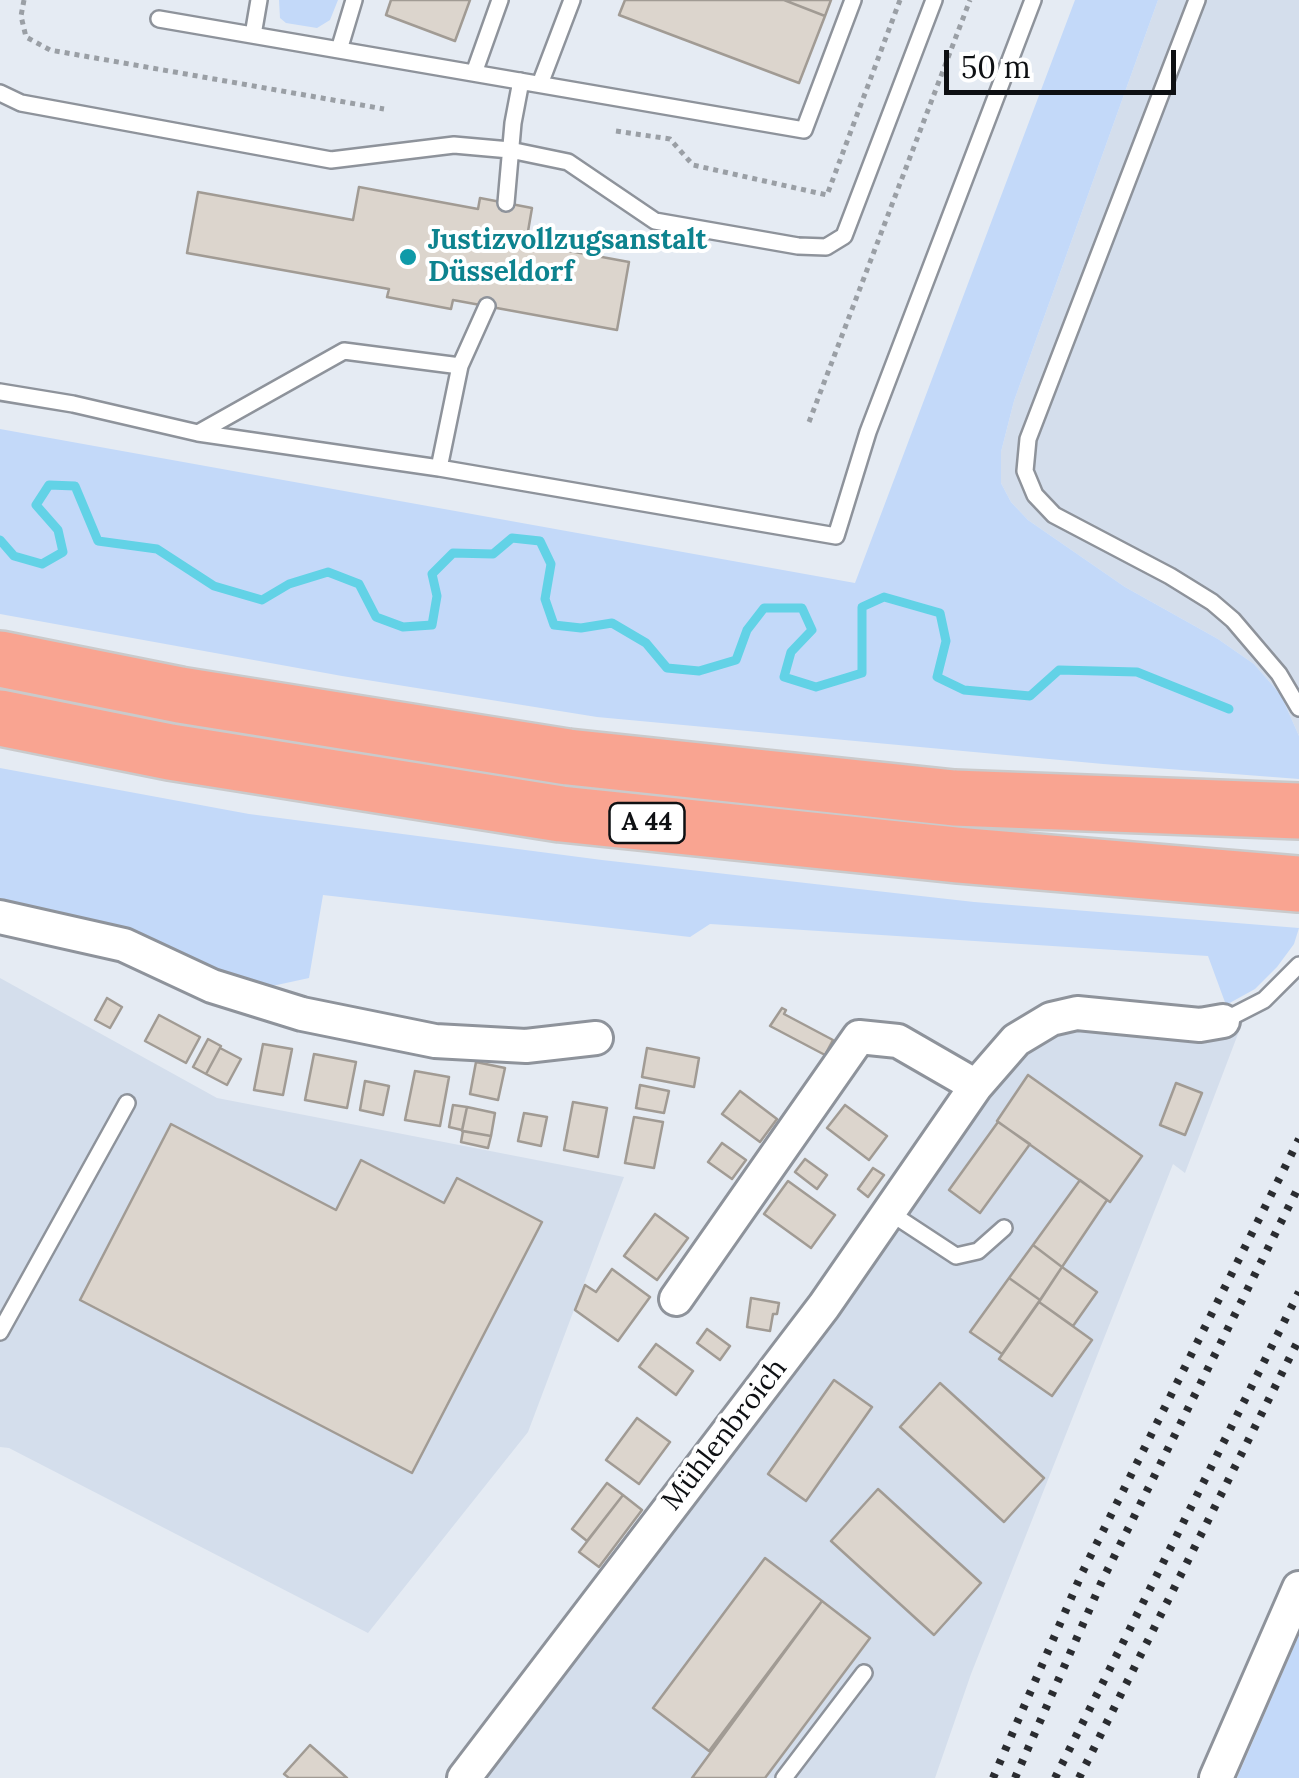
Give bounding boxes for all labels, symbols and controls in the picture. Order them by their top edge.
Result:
scale bar [949,30,1182,92]
text: 50 m [961,48,1031,86]
place label: Justizvollzugsanstalt Düsseldorf [428,224,707,290]
marker: Justizvollzugsanstalt Düsseldorf [397,246,419,268]
road number: A 44 [610,803,684,843]
street label: Mühlenbroich [655,1353,795,1517]

